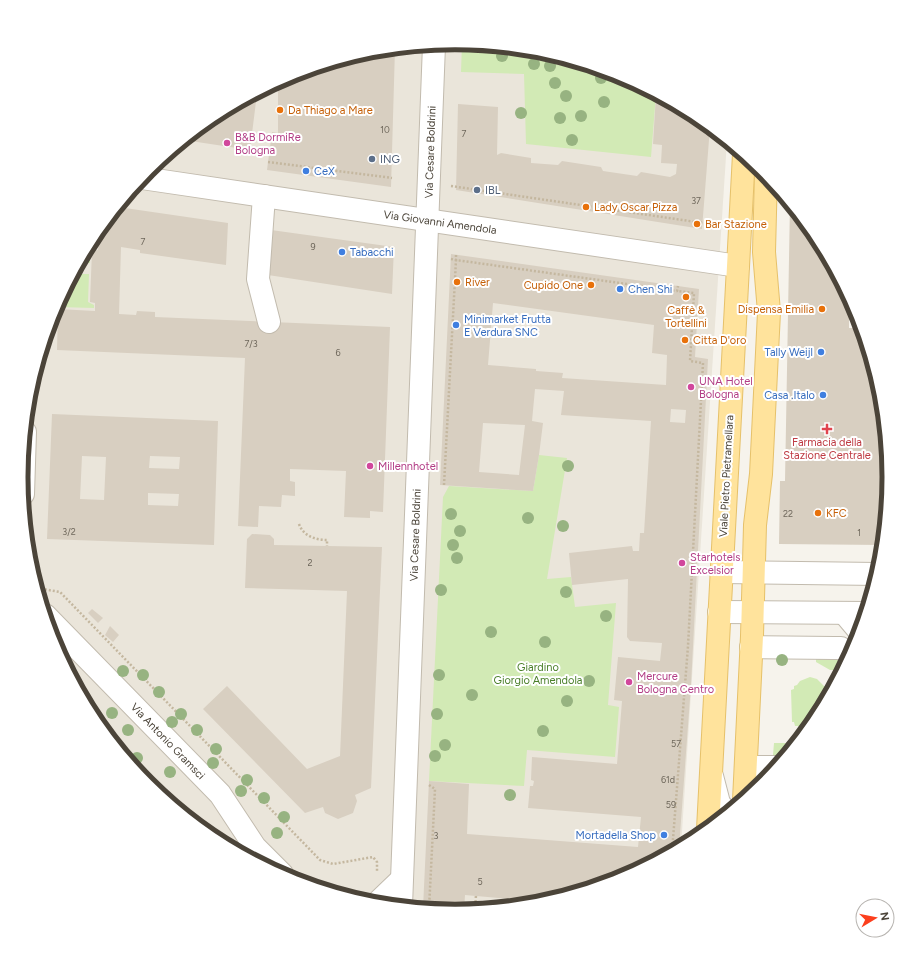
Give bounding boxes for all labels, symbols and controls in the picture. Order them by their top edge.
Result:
place label: Da Thiago a Mare [288,104,373,117]
marker: Da Thiago a Mare [275,105,285,115]
street label: Via Cesare Boldrini [422,106,439,198]
house number: 10 [380,124,390,135]
house number: 7 [462,128,467,139]
place label: B&B DormiRe Bologna [235,131,301,157]
marker: B&B DormiRe Bologna [222,138,232,148]
place label: ING [380,153,400,166]
marker: ING [367,154,377,164]
place label: CeX [314,165,335,178]
marker: CeX [301,166,311,176]
place label: IBL [485,184,501,197]
marker: IBL [472,185,482,195]
house number: 37 [691,195,701,206]
place label: Lady Oscar Pizza [594,201,677,214]
marker: Lady Oscar Pizza [581,202,591,212]
street label: Via Giovanni Amendola [382,208,497,237]
place label: Bar Stazione [705,218,767,231]
marker: Bar Stazione [692,219,702,229]
house number: 7 [141,236,146,247]
house number: 9 [310,241,316,252]
place label: Tabacchi [350,246,394,259]
marker: Tabacchi [337,247,347,257]
place label: River [465,276,490,289]
marker: River [452,277,462,287]
place label: Cupido One [524,279,583,292]
marker: Cupido One [586,280,596,290]
place label: Chen Shi [628,283,672,296]
marker: Chen Shi [615,284,625,294]
marker: Caffè & Tortellini [681,292,691,302]
place label: Dispensa Emilia [738,303,814,316]
place label: Caffè & Tortellini [665,304,707,330]
marker: Dispensa Emilia [817,304,827,314]
place label: Minimarket Frutta E Verdura SNC [464,313,551,339]
marker: Minimarket Frutta E Verdura SNC [451,320,461,330]
place label: Citta D'oro [693,334,746,347]
marker: Citta D'oro [680,335,690,345]
house number: 7/3 [244,338,258,349]
place label: Tally Weijl [765,346,813,359]
house number: 6 [335,347,341,358]
marker: Tally Weijl [816,347,826,357]
place label: UNA Hotel Bologna [699,375,753,401]
marker: UNA Hotel Bologna [686,382,696,392]
place label: Casa .Italo [764,389,815,402]
marker: Casa .Italo [818,390,828,400]
street label: Viale Pietro Pietramellara [717,415,736,537]
marker: Farmacia della Stazione Centrale [822,424,832,434]
place label: Farmacia della Stazione Centrale [783,436,871,462]
place label: Millennhotel [378,460,438,473]
marker: Millennhotel [365,461,375,471]
street label: Via Cesare Boldrini [407,489,424,581]
place label: KFC [826,507,847,520]
house number: 22 [783,508,793,519]
marker: KFC [813,508,823,518]
house number: 3/2 [62,526,76,537]
house number: 1 [857,527,861,538]
place label: Starhotels Excelsior [690,551,740,577]
house number: 2 [307,557,313,568]
marker: Starhotels Excelsior [677,558,687,568]
park label: Giardino Giorgio Amendola [494,661,582,687]
place label: Mercure Bologna Centro [637,670,714,696]
marker: Mercure Bologna Centro [624,677,634,687]
street label: Via Antonio Gramsci [128,700,207,782]
house number: 57 [671,738,681,749]
house number: 61d [661,774,675,785]
house number: 59 [666,799,676,810]
place label: Mortadella Shop [575,829,656,842]
house number: 3 [434,830,439,841]
marker: Mortadella Shop [659,830,669,840]
house number: 5 [477,876,483,887]
north arrow [855,898,895,938]
text: N [877,911,891,922]

